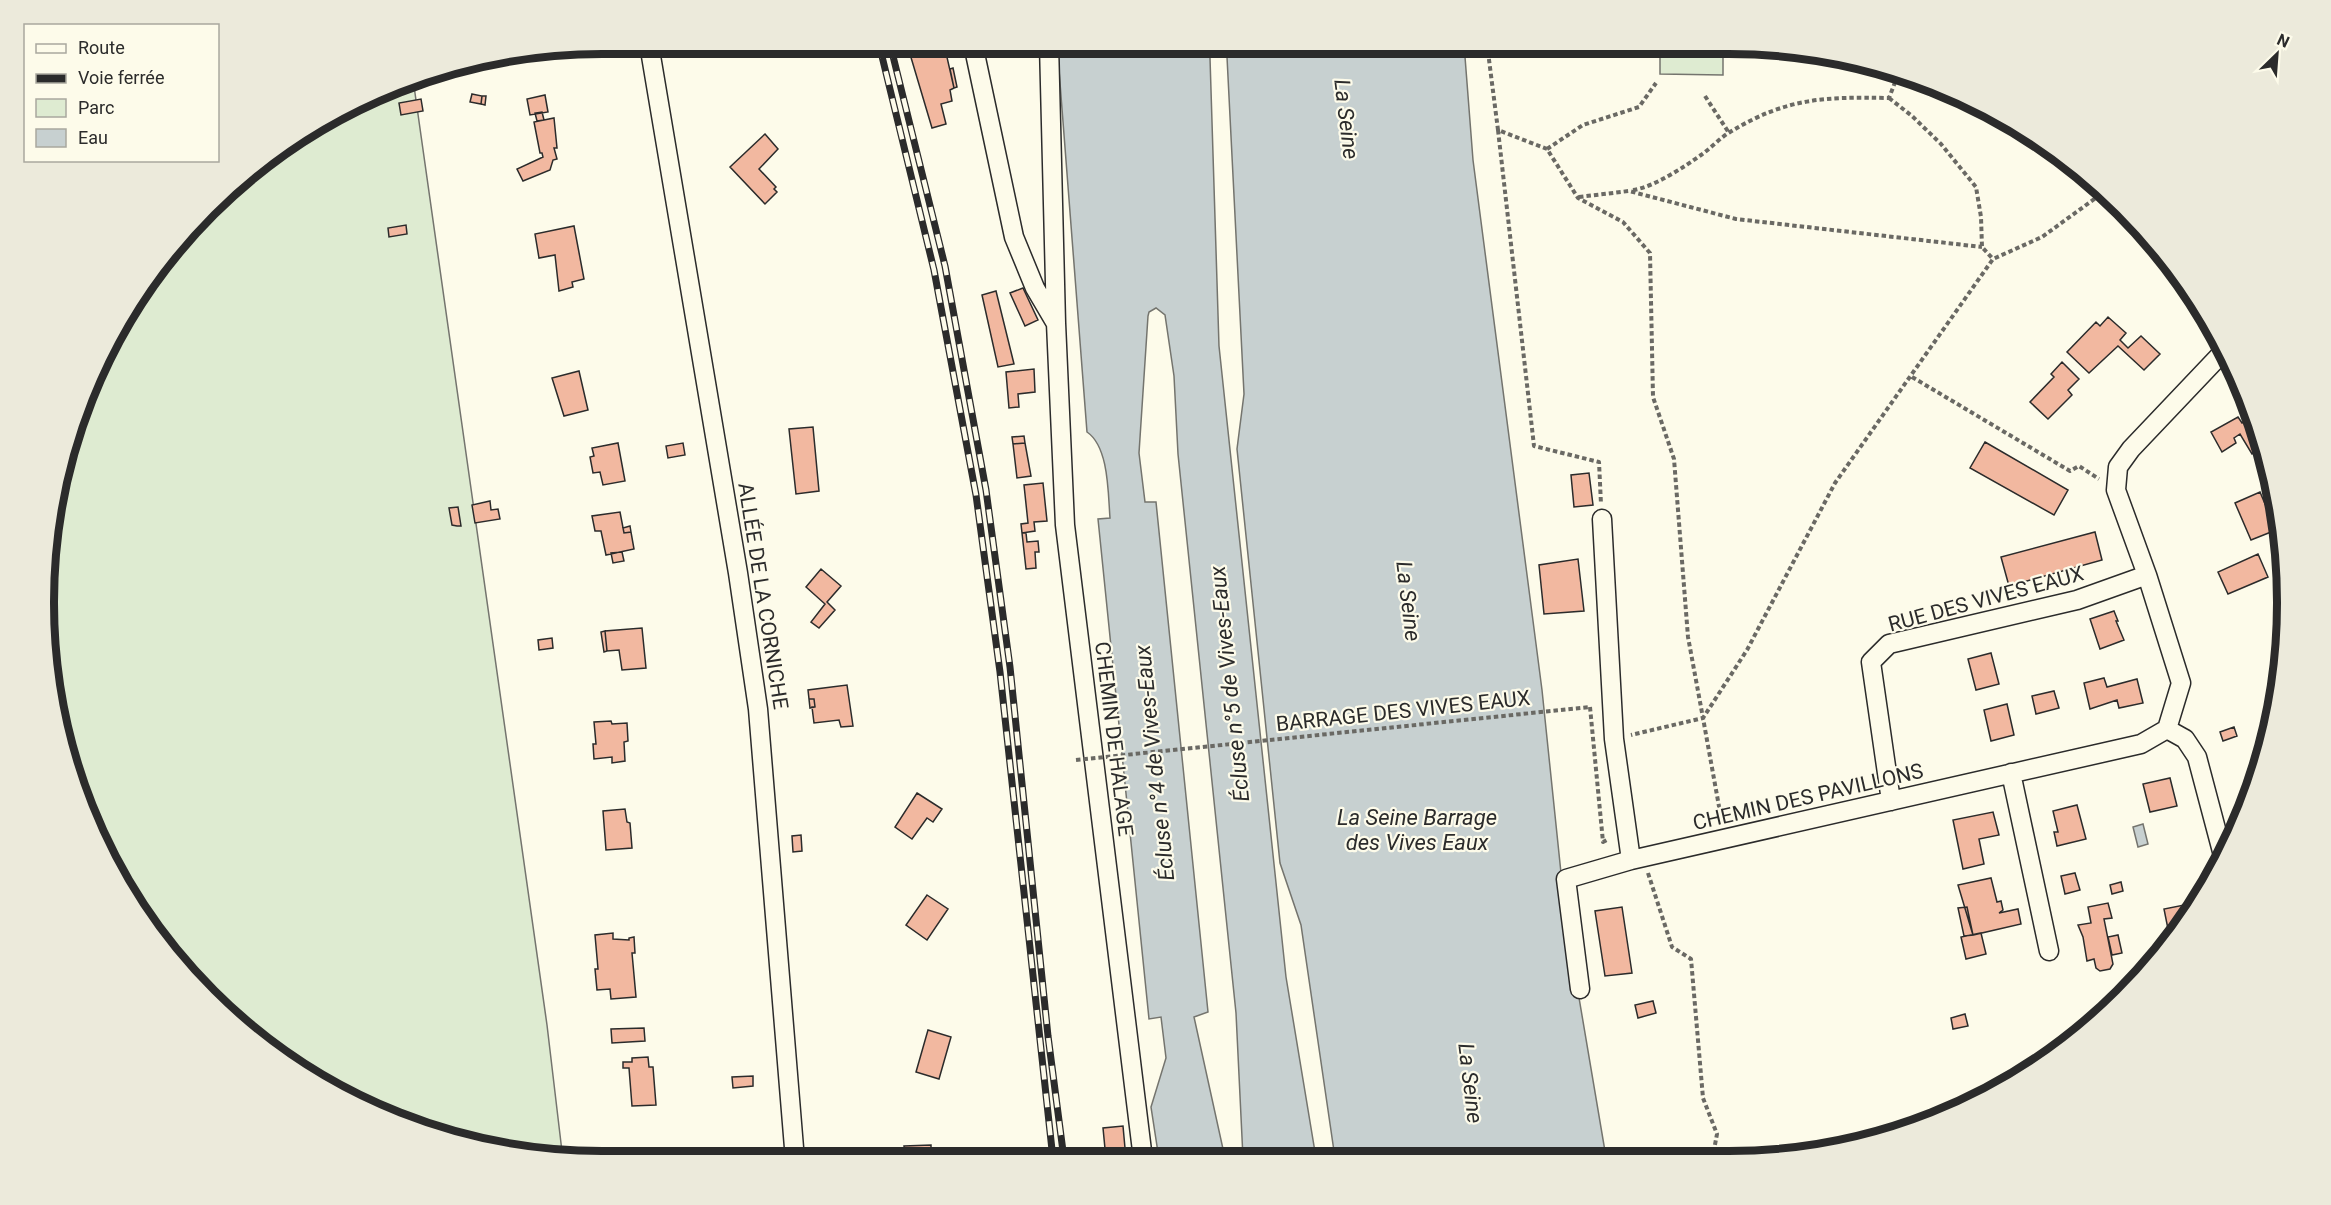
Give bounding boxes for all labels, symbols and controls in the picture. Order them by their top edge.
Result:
legend [24,24,219,162]
north arrow [2247,24,2307,84]
text: N [2274,30,2292,52]
text: Route [78,37,125,58]
text: Voie ferrée [78,67,164,88]
water label: La Seine [1329,77,1364,161]
text: Parc [78,97,114,118]
text: Eau [78,127,108,148]
street label: ALLÉE DE LA CORNICHE [733,481,793,711]
water label: La Seine [1391,559,1426,643]
street label: RUE DES VIVES EAUX [1886,561,2086,637]
water label: Écluse n°5 de Vives-Eaux [1205,564,1254,803]
street label: CHEMIN DE HALAGE [1090,640,1138,838]
water label: Écluse n°4 de Vives-Eaux [1130,643,1179,882]
street label: BARRAGE DES VIVES EAUX [1275,686,1531,736]
street label: CHEMIN DES PAVILLONS [1690,759,1926,835]
water label: La Seine Barrage des Vives Eaux [1337,805,1497,855]
water label: La Seine [1453,1041,1488,1125]

